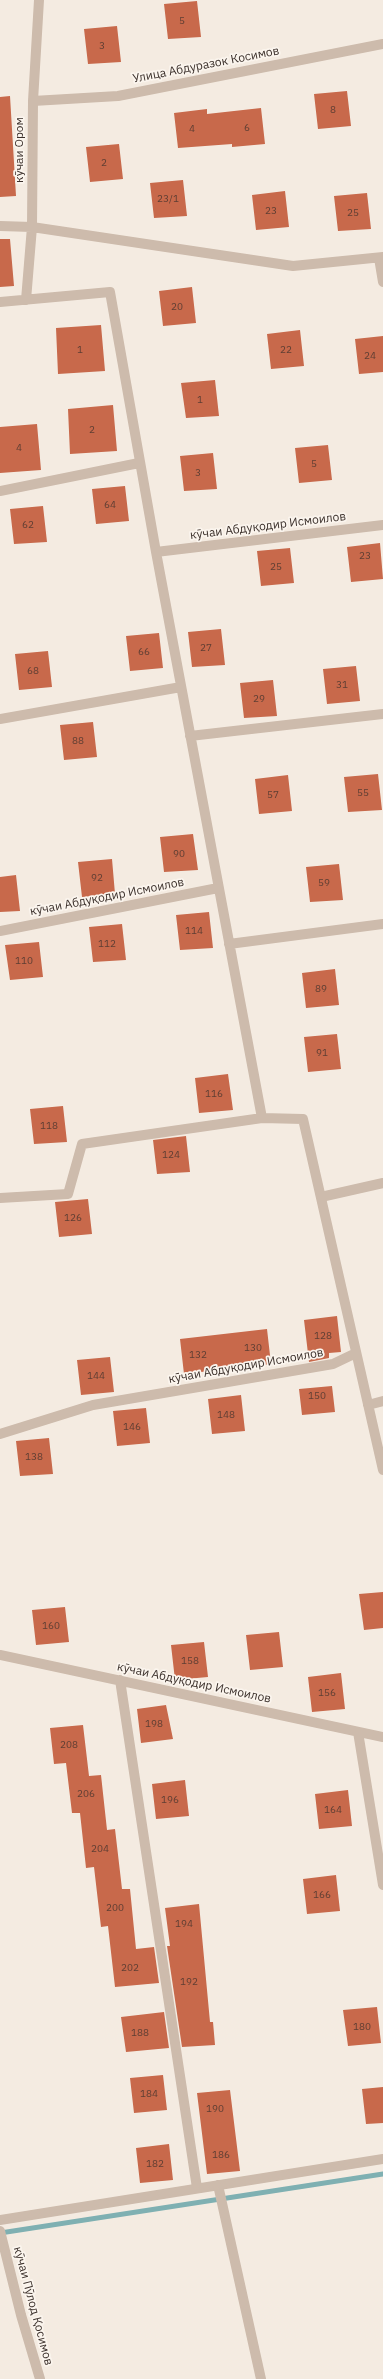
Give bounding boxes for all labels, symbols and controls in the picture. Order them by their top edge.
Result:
house number: 5 [179,15,185,27]
house number: 3 [99,40,105,52]
street label: Улица Абдуразок Косимов [132,44,280,86]
house number: 8 [330,104,336,116]
street label: кӯчаи Ором [13,117,27,183]
house number: 6 [244,122,250,134]
house number: 4 [189,123,195,135]
house number: 2 [101,157,107,169]
house number: 23/1 [157,193,179,205]
house number: 23 [265,205,277,217]
house number: 25 [347,207,359,219]
house number: 20 [171,301,183,313]
house number: 1 [77,344,83,356]
house number: 22 [280,344,292,356]
house number: 24 [364,350,376,362]
house number: 1 [197,394,203,406]
house number: 2 [89,424,95,436]
house number: 4 [16,442,22,454]
house number: 5 [311,458,317,470]
house number: 3 [195,467,201,479]
house number: 64 [104,499,116,511]
street label: кӯчаи Абдуқодир Исмоилов [189,509,347,543]
house number: 62 [22,519,34,531]
house number: 23 [359,550,371,562]
house number: 25 [270,561,282,573]
house number: 27 [200,642,212,654]
house number: 66 [138,646,150,658]
house number: 68 [27,665,39,677]
house number: 31 [336,679,348,691]
house number: 29 [253,693,265,705]
house number: 88 [72,735,84,747]
house number: 55 [357,787,369,799]
house number: 57 [267,789,279,801]
house number: 90 [173,848,185,860]
house number: 92 [91,872,103,884]
street label: кӯчаи Абдуқодир Исмоилов [29,875,185,919]
house number: 59 [318,877,330,889]
house number: 114 [185,925,203,937]
house number: 112 [98,938,116,950]
house number: 110 [15,955,33,967]
house number: 89 [315,983,327,995]
house number: 91 [316,1047,328,1059]
house number: 116 [205,1088,223,1100]
house number: 118 [40,1120,58,1132]
house number: 124 [162,1149,180,1161]
house number: 126 [64,1212,82,1224]
house number: 128 [314,1330,332,1342]
house number: 130 [244,1342,262,1354]
street label: кӯчаи Абдуқодир Исмоилов [168,1345,324,1387]
house number: 132 [189,1349,207,1361]
house number: 144 [87,1370,105,1382]
house number: 150 [308,1390,326,1402]
house number: 148 [217,1409,235,1421]
house number: 146 [123,1421,141,1433]
house number: 138 [25,1451,43,1463]
house number: 160 [42,1620,60,1632]
house number: 158 [181,1655,199,1667]
street label: кӯчаи Абдуқодир Исмоилов [116,1660,272,1706]
house number: 156 [318,1687,336,1699]
house number: 198 [145,1718,163,1730]
house number: 208 [60,1739,78,1751]
house number: 206 [77,1788,95,1800]
house number: 196 [161,1794,179,1806]
house number: 164 [324,1804,342,1816]
house number: 204 [91,1843,109,1855]
house number: 166 [313,1889,331,1901]
house number: 200 [106,1902,124,1914]
house number: 194 [175,1918,193,1930]
house number: 202 [121,1962,139,1974]
house number: 192 [180,1976,198,1988]
house number: 180 [353,2021,371,2033]
house number: 188 [131,2027,149,2039]
house number: 184 [140,2088,158,2100]
house number: 190 [206,2103,224,2115]
house number: 186 [212,2149,230,2161]
house number: 182 [146,2158,164,2170]
street label: кӯчаи Пӯлод Қосимов [10,2245,56,2367]

